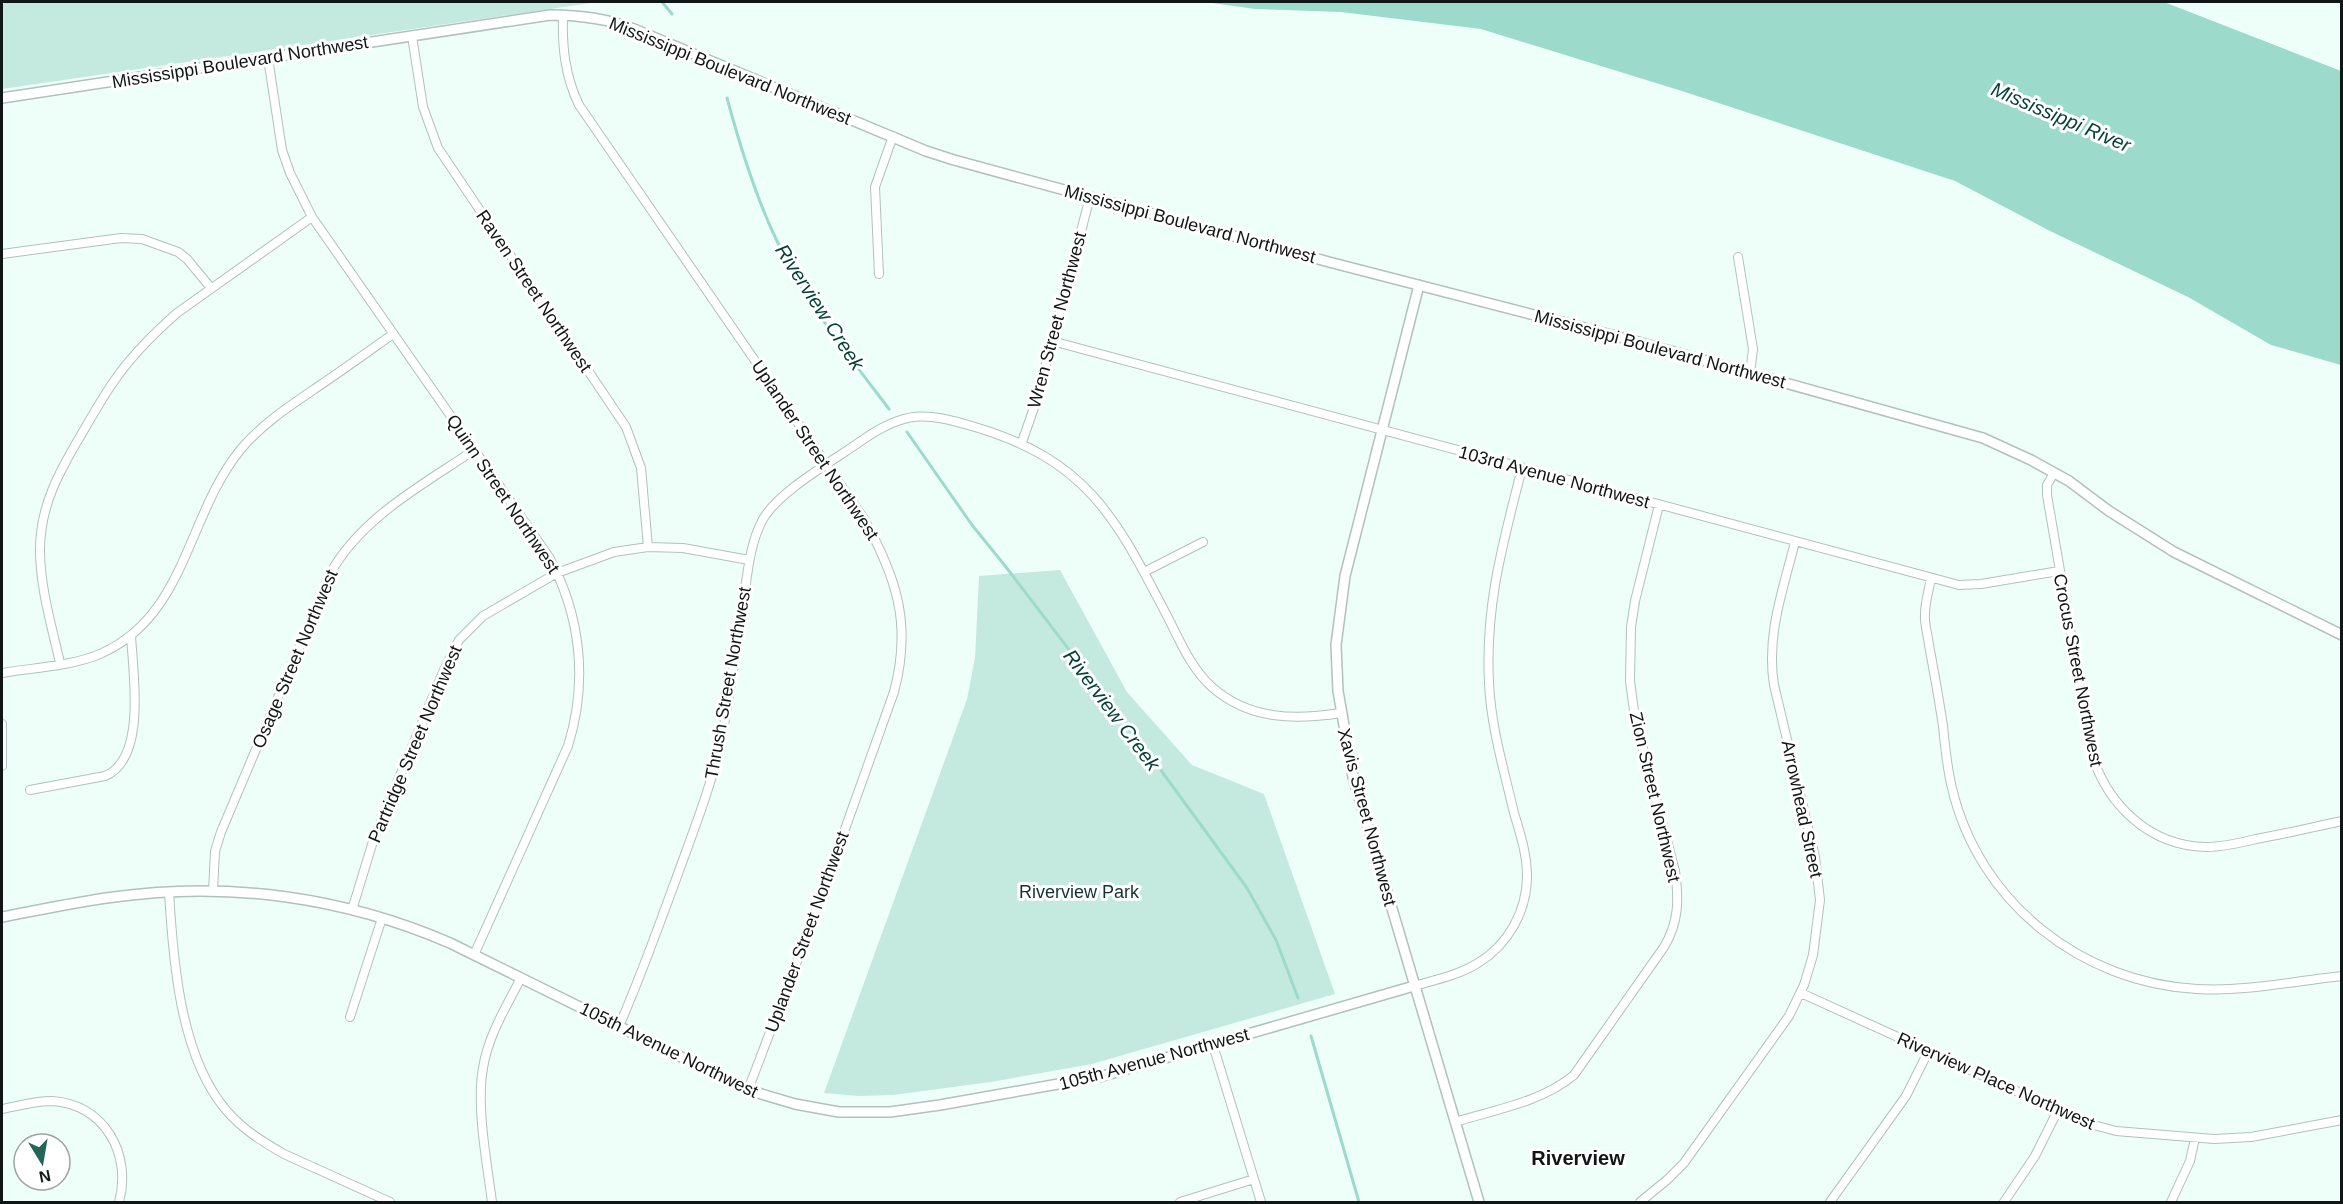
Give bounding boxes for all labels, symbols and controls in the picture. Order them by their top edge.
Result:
street label: Mississippi Boulevard Northwest [606,13,854,129]
street label: Mississippi Boulevard Northwest [110,32,370,92]
water label: Mississippi River [1988,78,2135,157]
street label: Mississippi Boulevard Northwest [1062,181,1318,267]
street label: Raven Street Northwest [472,206,596,376]
street label: Wren Street Northwest [1024,230,1090,410]
water label: Riverview Creek [771,240,869,375]
street label: Mississippi Boulevard Northwest [1532,306,1788,392]
street label: Uplander Street Northwest [747,356,883,544]
street label: Quinn Street Northwest [442,411,564,577]
street label: 103rd Avenue Northwest [1456,442,1652,512]
street label: Osage Street Northwest [248,567,342,751]
street label: Crocus Street Northwest [2049,572,2107,768]
street label: Thrush Street Northwest [701,585,755,781]
street label: Partridge Street Northwest [364,642,466,846]
water label: Riverview Creek [1059,645,1165,776]
street label: Zion Street Northwest [1626,710,1684,884]
street label: Xavis Street Northwest [1334,726,1400,908]
street label: Arrowhead Street [1778,738,1826,880]
street label: Uplander Street Northwest [761,829,853,1035]
park label: Riverview Park [1019,882,1140,902]
street label: 105th Avenue Northwest [577,998,761,1102]
street label: 105th Avenue Northwest [1057,1024,1251,1094]
street label: Riverview Place Northwest [1894,1028,2098,1134]
north arrow [12,1132,72,1192]
district label: Riverview [1531,1147,1625,1169]
text: N [37,1167,52,1186]

